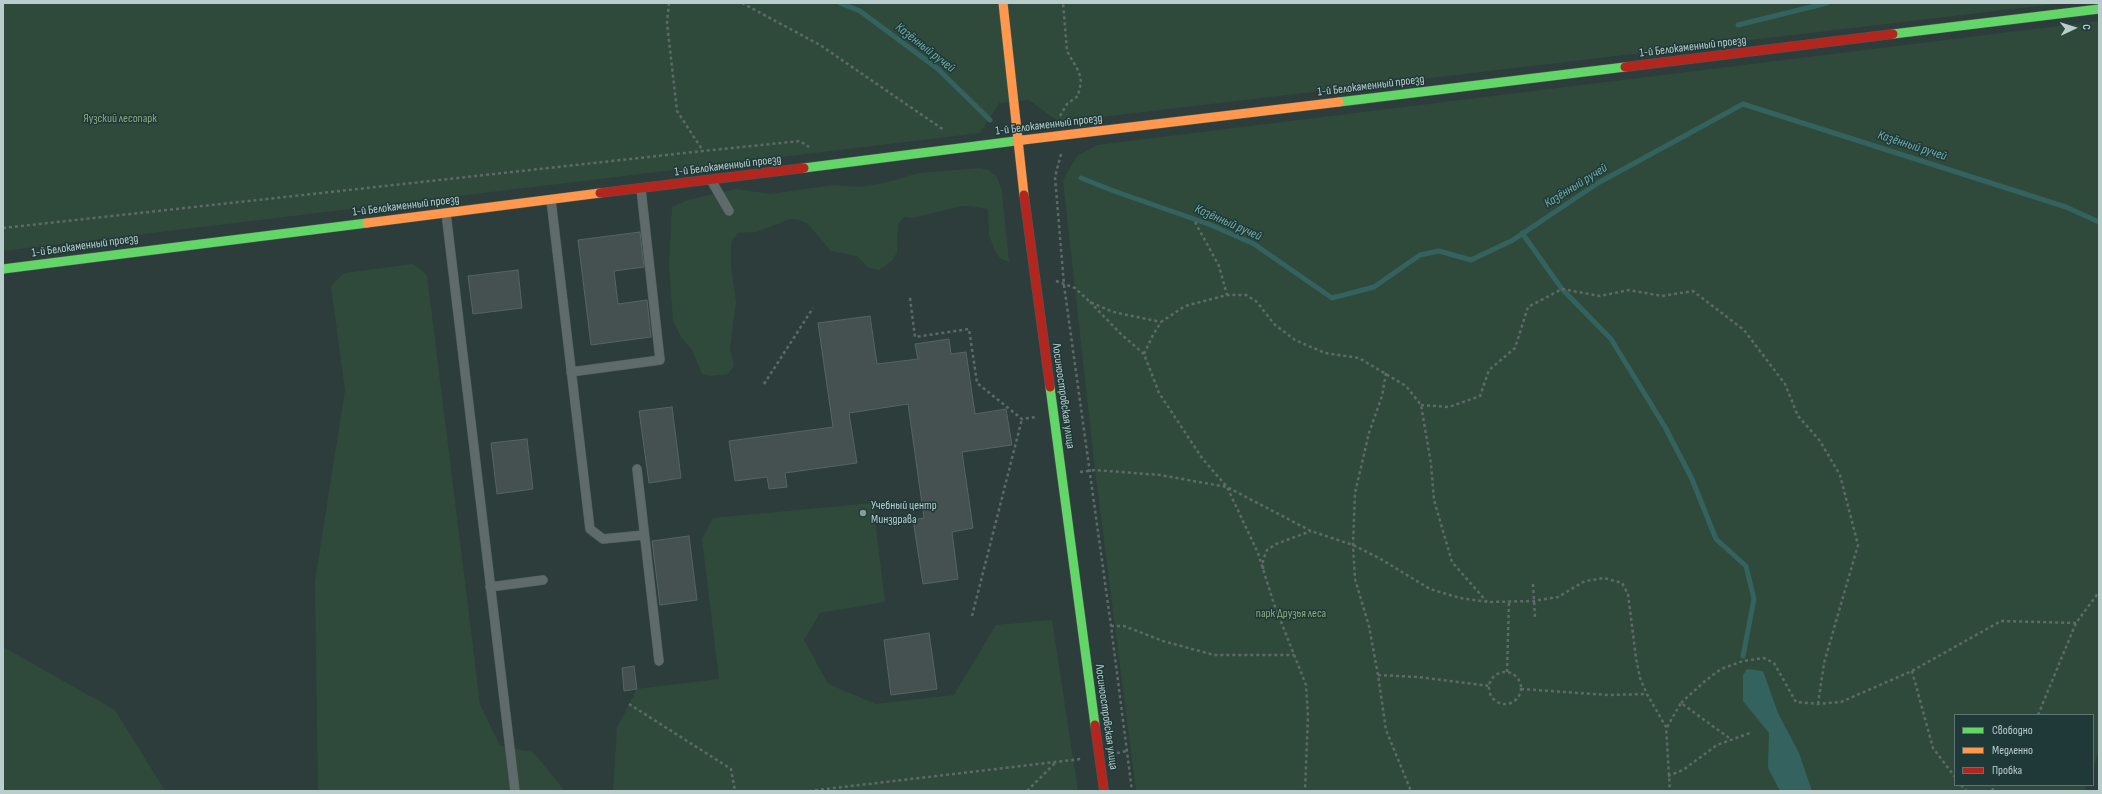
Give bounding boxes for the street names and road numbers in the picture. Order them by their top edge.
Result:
street label: 1-й Белокаменный проезд [1639,33,1747,61]
street label: 1-й Белокаменный проезд [1317,72,1425,100]
street label: 1-й Белокаменный проезд [995,111,1103,139]
street label: 1-й Белокаменный проезд [674,152,782,180]
street label: 1-й Белокаменный проезд [352,192,460,220]
street label: 1-й Белокаменный проезд [31,231,139,261]
street label: Лосиноостровская улица [1048,342,1078,450]
street label: Лосиноостровская улица [1091,663,1121,771]

